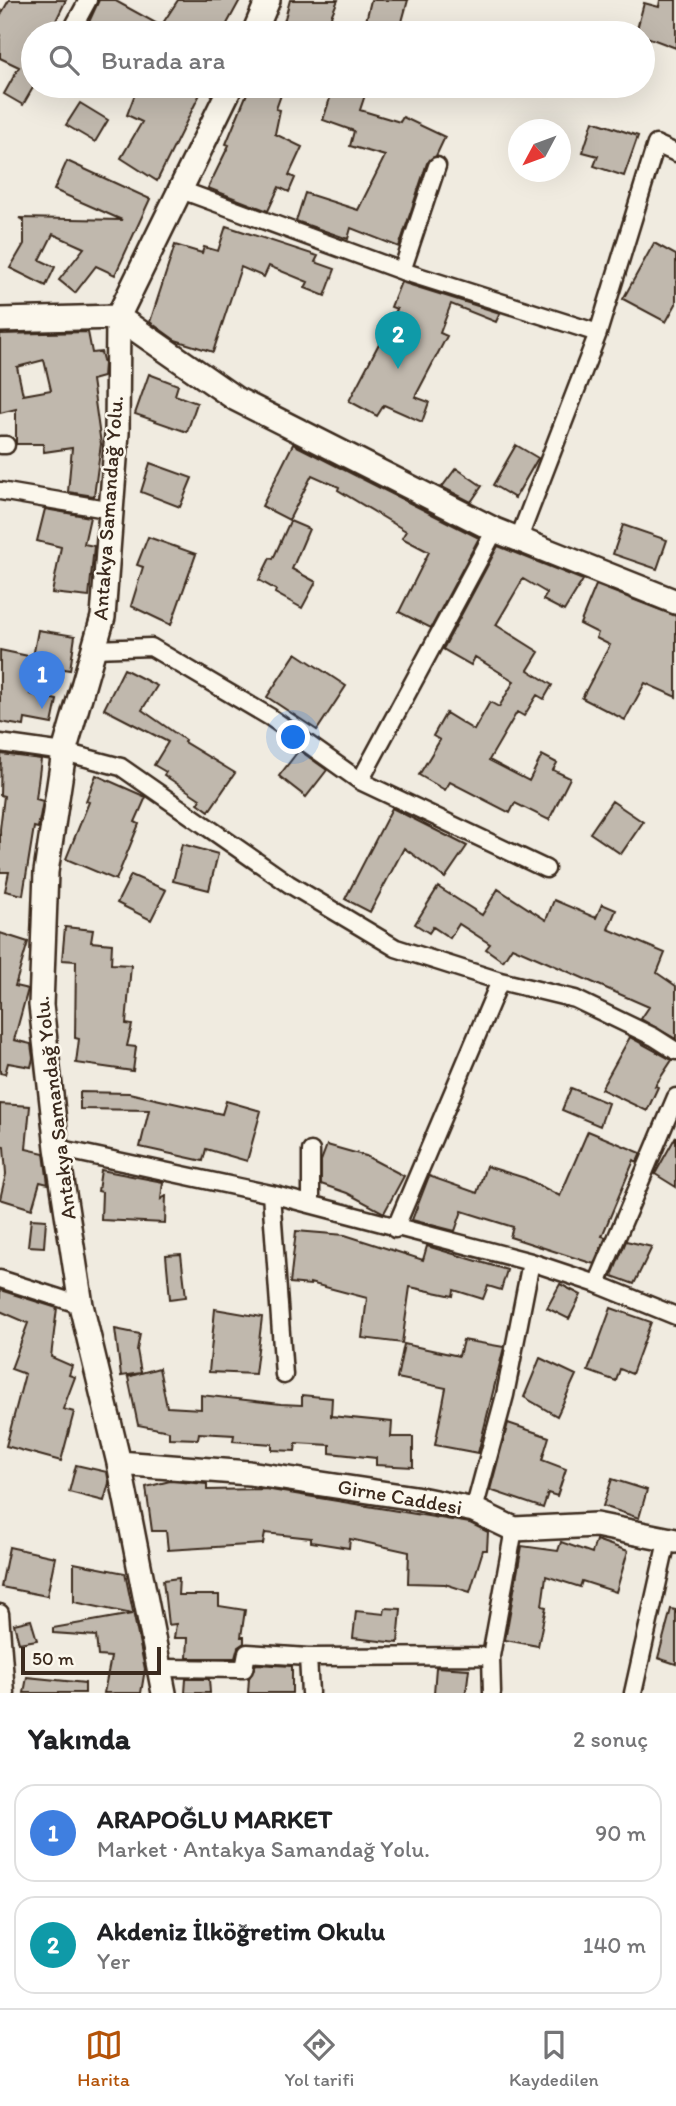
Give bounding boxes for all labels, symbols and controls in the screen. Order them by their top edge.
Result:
search box [21,21,655,98]
icon: search [45,41,83,79]
text: Burada ara [101,44,225,76]
north arrow [508,119,571,182]
pin: 2 [375,311,421,369]
street label: Antakya Samandağ Yolu. [87,395,128,621]
pin: 1 [19,651,65,709]
your location [276,720,310,754]
street label: Antakya Samandağ Yolu. [28,995,81,1221]
street label: Girne Caddesi [336,1473,464,1520]
scale bar [21,1644,161,1676]
text: 50 m [32,1647,74,1670]
text: Yakında [28,1720,130,1757]
text: 2 sonuç [573,1725,648,1753]
text: ARAPOĞLU MARKET [97,1803,332,1835]
text: 1 [48,1819,58,1847]
text: 90 m [595,1819,646,1847]
text: Market · Antakya Samandağ Yolu. [97,1835,430,1863]
text: Akdeniz İlköğretim Okulu [97,1915,385,1947]
text: 2 [47,1931,59,1959]
text: 140 m [583,1931,646,1959]
text: Yer [97,1947,130,1975]
tab: Harita [77,2026,130,2091]
tab: Yol tarifi [284,2026,354,2091]
tab: Kaydedilen [509,2026,599,2091]

